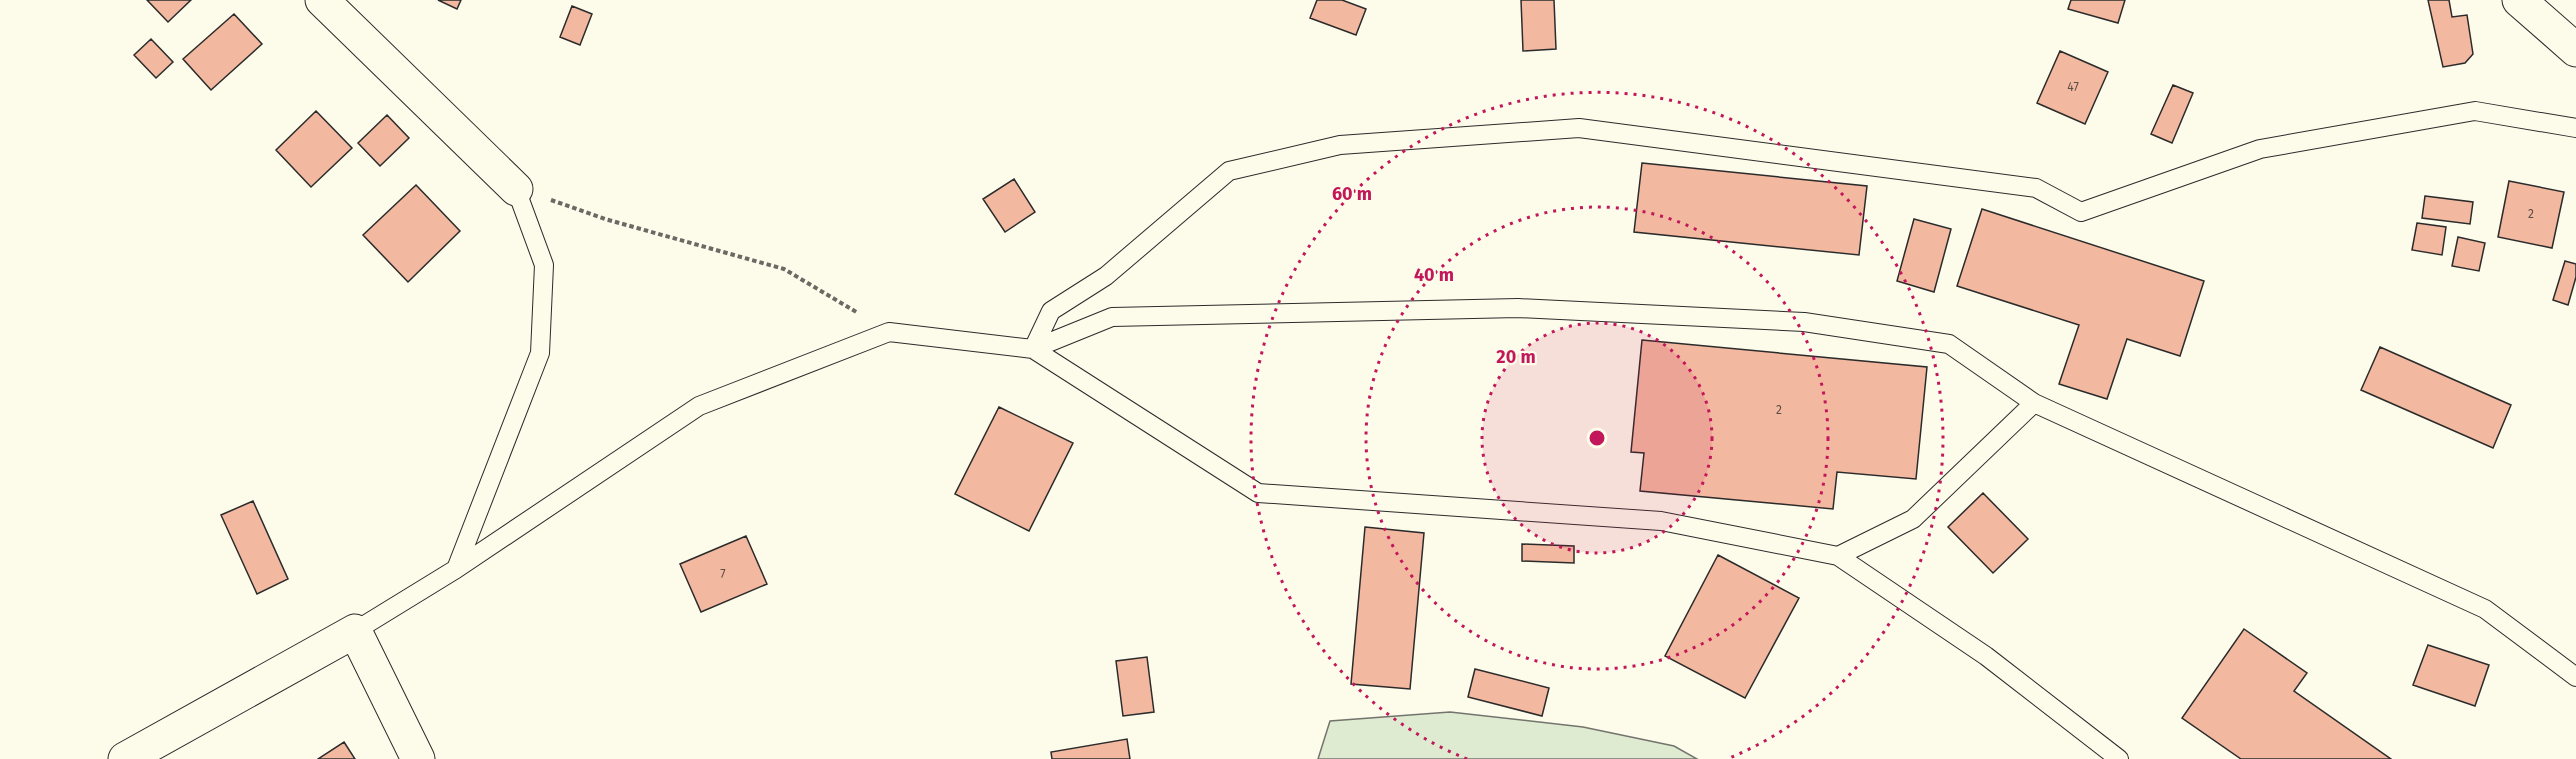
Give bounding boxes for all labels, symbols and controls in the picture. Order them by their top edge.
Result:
house number: 47 [2067,80,2079,94]
text: 60 m [1332,183,1372,205]
house number: 2 [2528,207,2534,221]
text: 40 m [1414,264,1454,286]
text: 20 m [1496,346,1536,368]
house number: 2 [1776,403,1782,417]
centre of rings [1587,428,1607,448]
house number: 7 [720,567,726,581]

